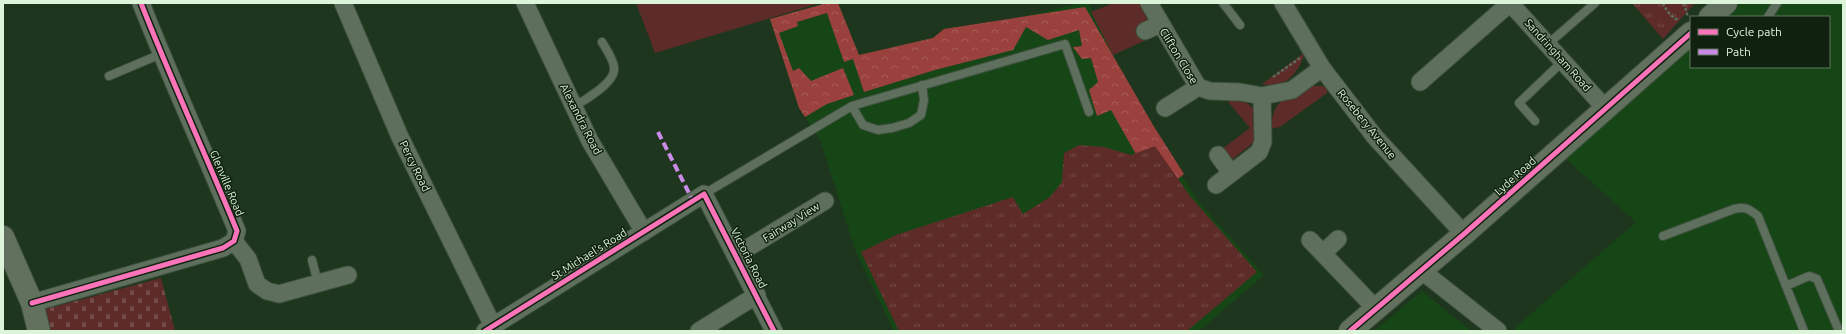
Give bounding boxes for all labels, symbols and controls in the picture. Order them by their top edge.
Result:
street label: Sandringham Road [1522,16,1594,94]
legend [1690,16,1830,68]
text: Cycle path [1726,25,1782,38]
street label: Clifton Close [1158,26,1200,86]
text: Path [1726,45,1751,58]
street label: Alexandra Road [558,82,604,156]
street label: Rosebery Avenue [1335,87,1399,161]
street label: Percy Road [398,139,432,193]
street label: Glenville Road [208,148,246,218]
street label: Lyde Road [1492,154,1538,198]
street label: Fairway View [760,200,822,244]
street label: St Michael's Road [549,226,629,282]
street label: Victoria Road [729,226,769,290]

